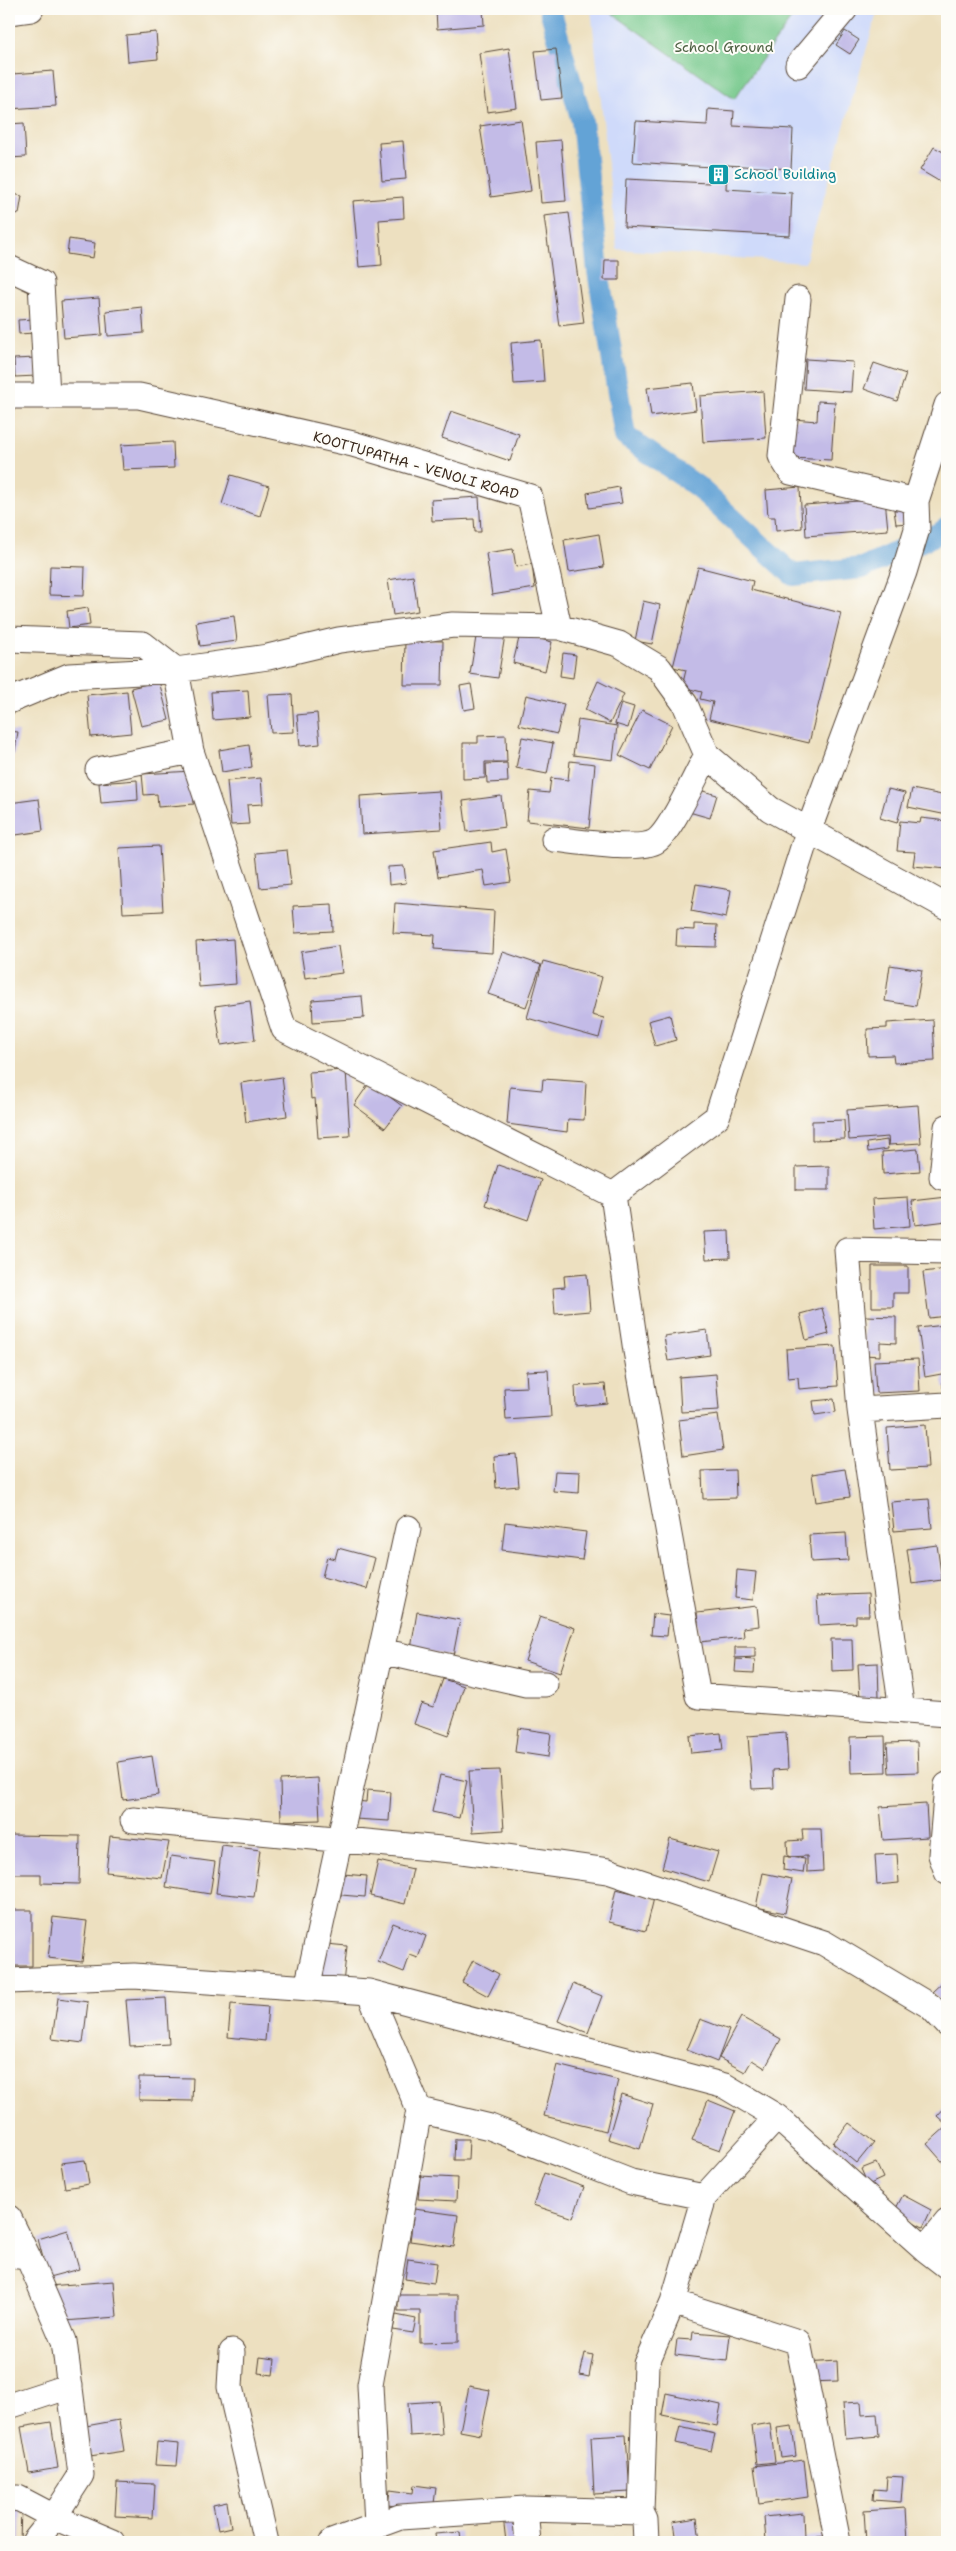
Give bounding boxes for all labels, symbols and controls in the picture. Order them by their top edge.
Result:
park label: School Ground [674,38,774,56]
building icon: School Building [706,162,730,186]
place label: School Building [734,165,836,183]
street label: KOOTTUPATHA - VENOLI ROAD [311,427,521,503]

